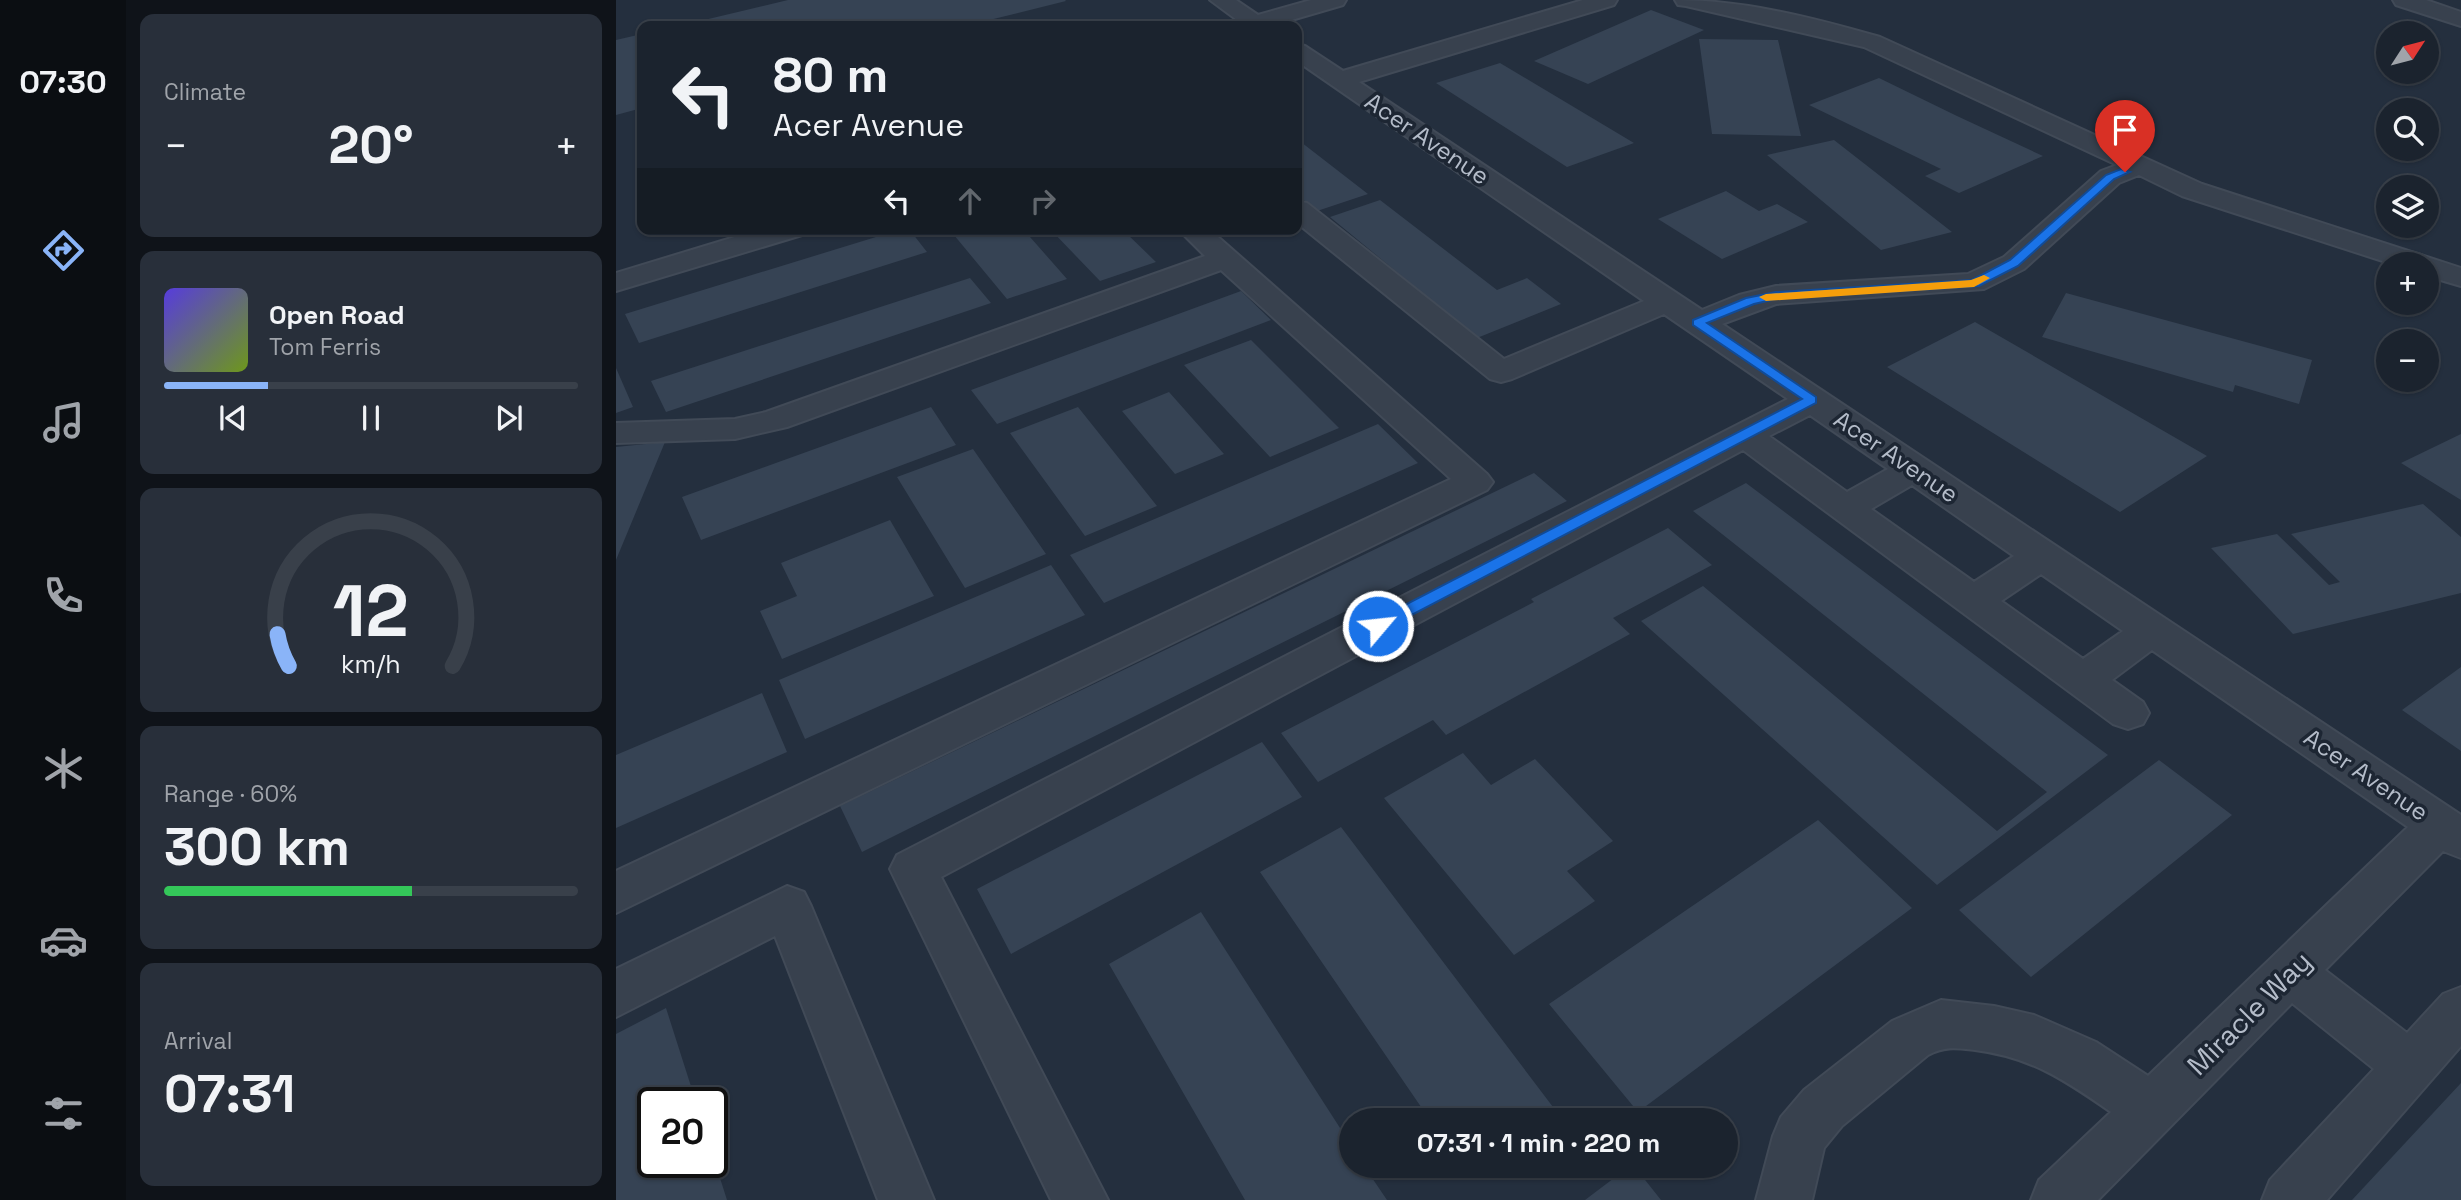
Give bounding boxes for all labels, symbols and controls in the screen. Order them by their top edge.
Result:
north arrow [2376,21,2440,84]
map controls [2376,21,2439,392]
text: 80 m [773,44,888,106]
icon: left [658,49,749,140]
text: 07:30 [19,62,107,102]
text: Climate [164,77,246,107]
street label: Acer Avenue [1359,86,1495,192]
button: search [2376,98,2439,161]
pin [2095,100,2155,172]
text: Acer Avenue [773,105,964,145]
icon: arrive [2106,111,2144,149]
text: 20° [328,112,414,178]
text: − [164,122,188,170]
text: + [554,122,578,170]
button: layers [2376,175,2439,238]
icon: left [878,182,916,220]
icon: ahead [951,182,989,220]
icon: right [1024,182,1062,220]
icon: directions [39,226,88,275]
button: + [2376,252,2439,315]
text: Open Road [269,298,405,332]
button: − [2376,329,2439,392]
text: Tom Ferris [269,332,381,362]
icon: music [39,398,88,447]
icon: previous [214,399,252,437]
icon: pause [352,399,390,437]
icon: next [490,399,528,437]
street label: Acer Avenue [1828,404,1964,510]
text: 12 [333,564,409,657]
icon: phone [39,571,88,620]
position arrow [1341,589,1415,663]
text: km/h [341,648,401,680]
street label: Acer Avenue [2298,722,2434,828]
icon: climate [39,744,88,793]
text: Range · 60% [164,779,297,809]
text: 300 km [164,814,350,880]
icon: car [39,916,88,965]
street label: Miracle Way [2179,943,2319,1083]
text: Arrival [164,1026,232,1056]
text: 07:31 [164,1061,295,1127]
speed limit sign: 20 [637,1087,728,1178]
icon: filters [39,1089,88,1138]
text: 07:31 · 1 min · 220 m [1417,1126,1660,1160]

